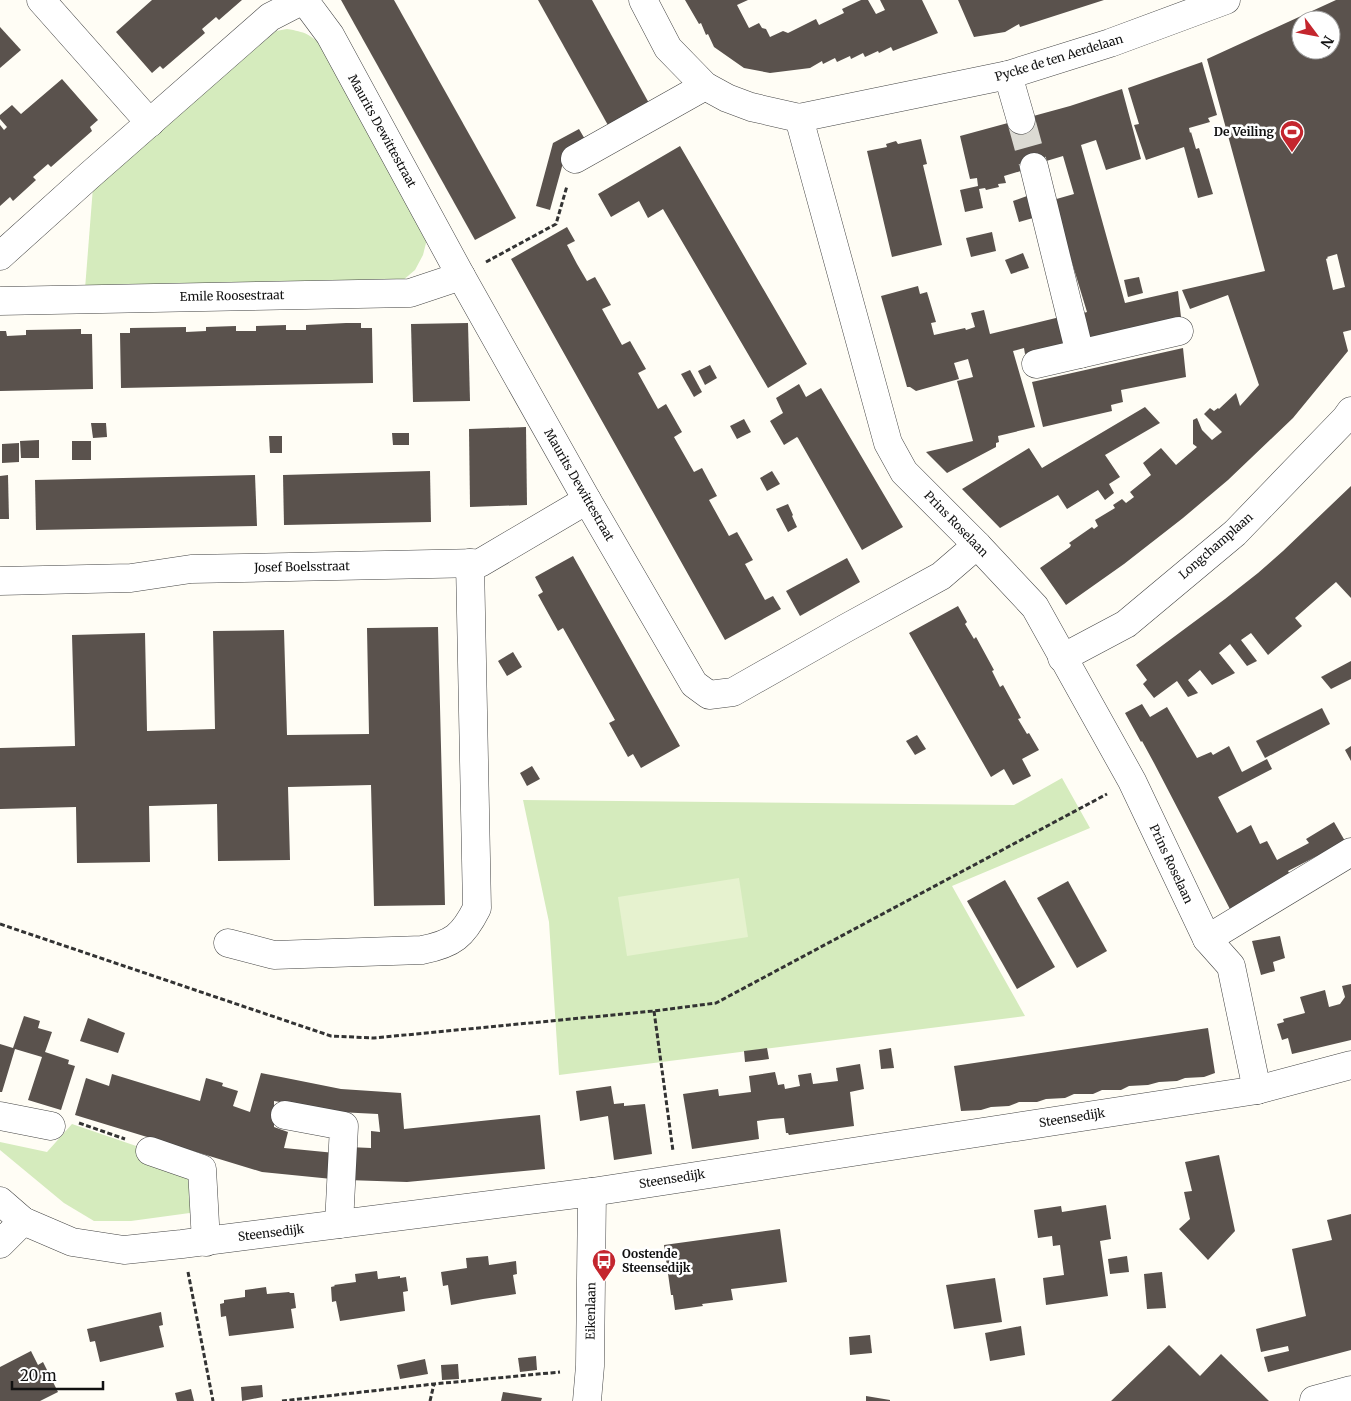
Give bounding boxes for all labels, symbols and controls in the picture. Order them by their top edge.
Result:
north arrow [1291,10,1341,60]
street label: Pycke de ten Aerdelaan [993,31,1125,84]
text: N [1316,32,1338,51]
street label: Maurits Dewittestraat [345,72,420,190]
sports icon: De Veiling [1279,119,1305,153]
place label: De Veiling [1214,124,1274,139]
street label: Emile Roosestraat [180,287,285,304]
street label: Maurits Dewittestraat [541,426,618,544]
street label: Prins Roselaan [921,488,992,560]
street label: Longchamplaan [1176,509,1256,582]
street label: Josef Boelsstraat [253,558,350,575]
street label: Prins Roselaan [1147,822,1196,906]
street label: Steensedijk [1038,1105,1106,1130]
street label: Steensedijk [638,1166,706,1191]
street label: Steensedijk [237,1221,305,1244]
place label: Oostende Steensedijk [622,1246,691,1275]
bus stop icon: Oostende Steensedijk [591,1248,617,1282]
street label: Eikenlaan [582,1282,599,1340]
scale bar [12,1358,104,1390]
text: 20 m [20,1366,57,1385]

